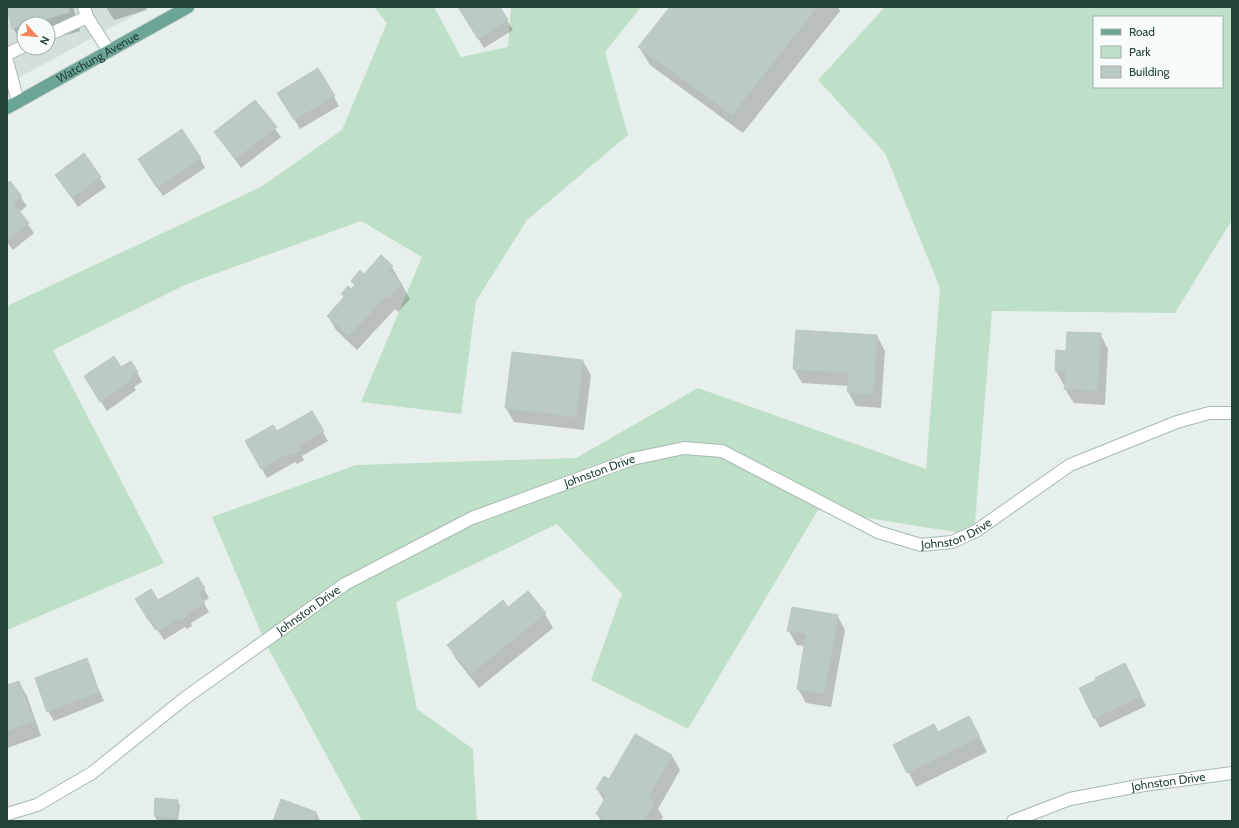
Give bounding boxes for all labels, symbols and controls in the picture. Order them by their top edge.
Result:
north arrow [16,16,56,56]
legend [1093,16,1223,88]
text: Road [1129,24,1155,39]
street label: Watchung Avenue [54,28,142,86]
text: N [37,34,53,47]
text: Park [1129,44,1151,59]
text: Building [1129,64,1171,79]
street label: Johnston Drive [561,451,637,491]
street label: Johnston Drive [919,515,994,552]
street label: Johnston Drive [273,582,343,638]
street label: Johnston Drive [1129,769,1206,794]

